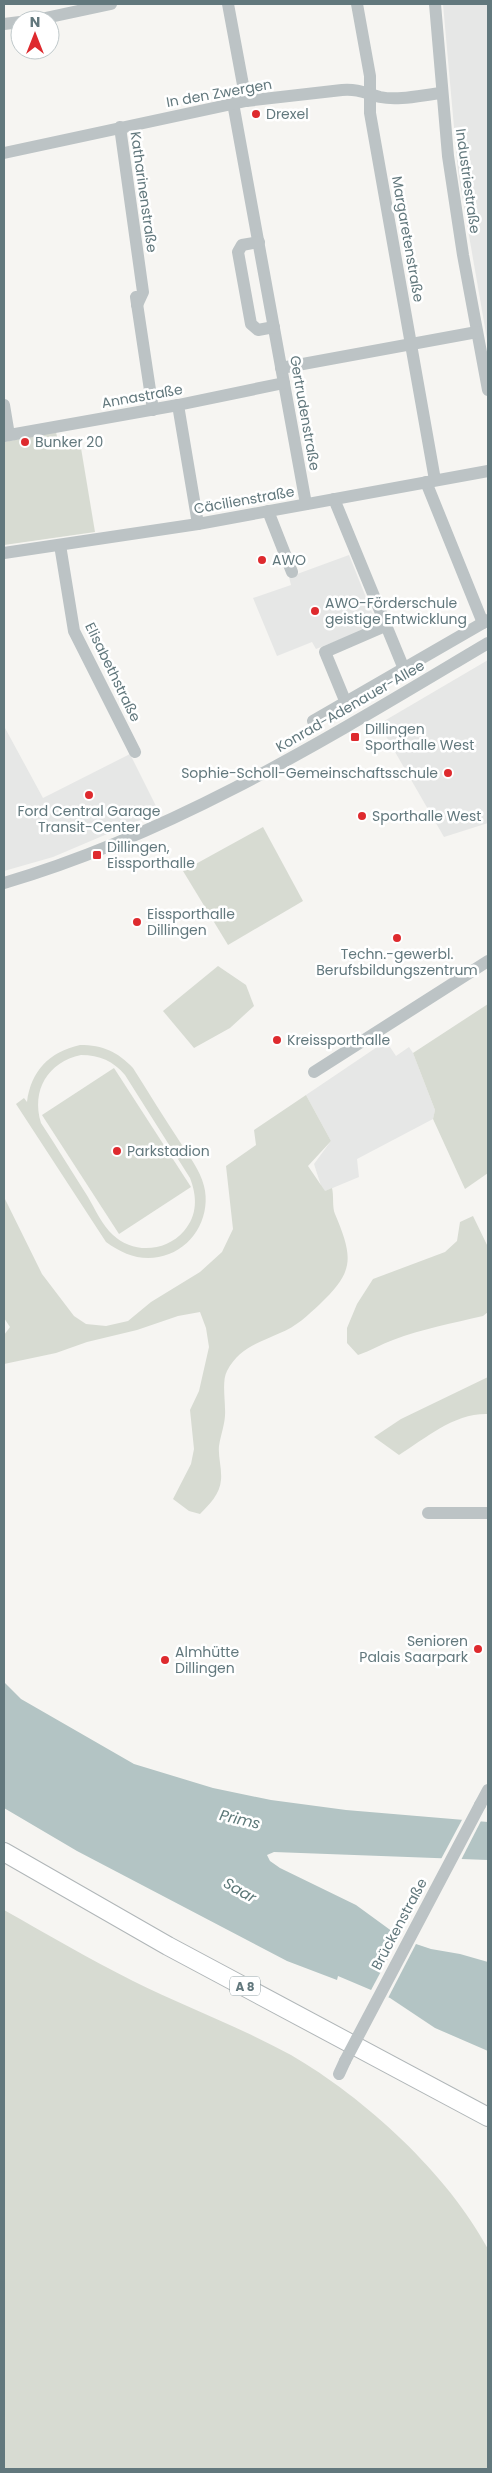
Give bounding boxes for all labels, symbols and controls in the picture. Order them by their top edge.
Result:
north arrow [10,10,60,60]
text: N [30,12,40,32]
street label: In den Zwergen [165,74,273,112]
place label: Drexel [266,104,309,124]
marker: Drexel [250,108,262,120]
street label: Industriestraße [451,127,485,235]
street label: Katharinenstraße [126,130,162,254]
street label: Margaretenstraße [387,174,429,304]
street label: Gertrudenstraße [285,354,325,472]
street label: Annastraße [100,379,184,413]
place label: Bunker 20 [35,432,103,452]
marker: Bunker 20 [19,436,31,448]
street label: Cäcilienstraße [192,481,296,519]
place label: AWO [272,550,306,570]
marker: AWO [256,554,268,566]
place label: AWO-Förderschule geistige Entwicklung [325,593,467,629]
marker: AWO-Förderschule geistige Entwicklung [309,605,321,617]
street label: Elisabethstraße [80,619,146,725]
street label: Konrad-Adenauer-Allee [272,655,428,757]
place label: Dillingen Sporthalle West [365,719,474,755]
marker: Dillingen Sporthalle West [349,731,361,743]
place label: Sophie-Scholl-Gemeinschaftsschule [181,763,438,783]
marker: Sophie-Scholl-Gemeinschaftsschule [442,767,454,779]
marker: Ford Central Garage Transit-Center [83,789,95,801]
place label: Ford Central Garage Transit-Center [17,801,161,837]
place label: Sporthalle West [372,806,481,826]
marker: Sporthalle West [356,810,368,822]
place label: Dillingen, Eissporthalle [107,837,195,873]
marker: Dillingen, Eissporthalle [91,849,103,861]
place label: Eissporthalle Dillingen [147,904,235,940]
marker: Eissporthalle Dillingen [131,916,143,928]
marker: Techn.-gewerbl. Berufsbildungszentrum [391,932,403,944]
place label: Techn.-gewerbl. Berufsbildungszentrum [316,944,478,980]
place label: Kreissporthalle [287,1030,390,1050]
marker: Kreissporthalle [271,1034,283,1046]
place label: Parkstadion [127,1141,210,1161]
marker: Parkstadion [111,1145,123,1157]
place label: Senioren Palais Saarpark [359,1631,469,1667]
place label: Almhütte Dillingen [175,1642,239,1678]
marker: Senioren Palais Saarpark [472,1643,484,1655]
marker: Almhütte Dillingen [159,1654,171,1666]
water label: Prims [218,1804,263,1834]
water label: Saar [220,1872,261,1908]
street label: Brückenstraße [366,1874,432,1973]
road number: A 8 [230,1976,260,1995]

